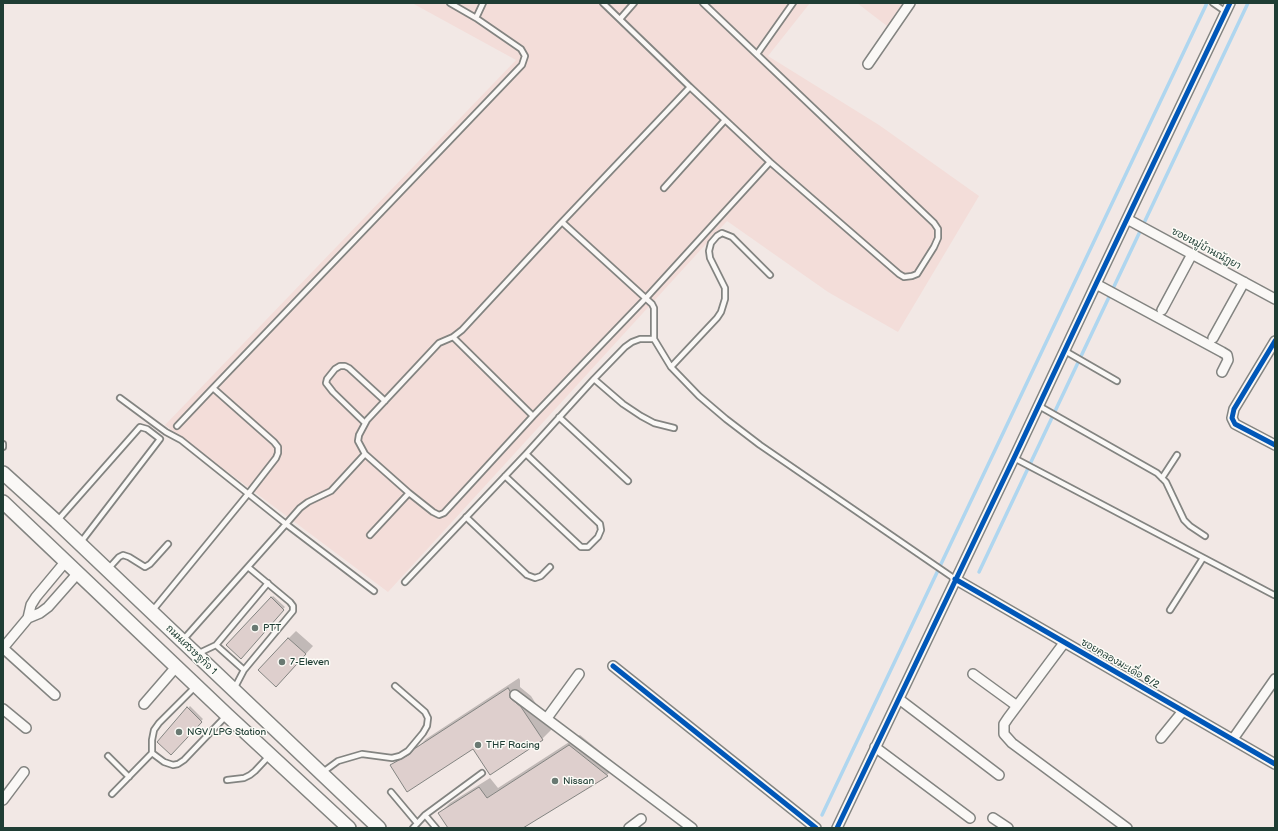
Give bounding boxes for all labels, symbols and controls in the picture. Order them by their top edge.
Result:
street label: ซอยหมู่บ้านณัฏยา [1169,226,1243,272]
place label: PTT [263,622,281,634]
street label: ถนนเศรษฐกิจ 1 [163,623,219,677]
marker: PTT [250,623,260,633]
street label: ซอยคลองมะเดื่อ 6/2 [1079,637,1161,691]
place label: 7-Eleven [290,656,329,668]
marker: 7-Eleven [277,657,287,667]
place label: NGV/LPG Station [187,726,266,738]
marker: NGV/LPG Station [174,727,184,737]
place label: THF Racing [486,739,540,751]
marker: THF Racing [473,740,483,750]
place label: Nissan [563,775,594,787]
marker: Nissan [550,776,560,786]

